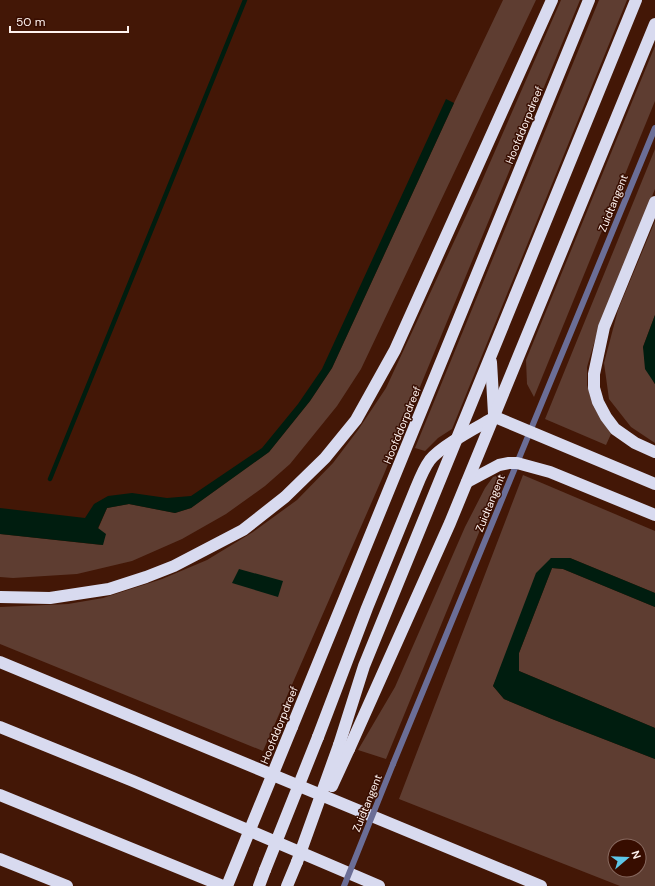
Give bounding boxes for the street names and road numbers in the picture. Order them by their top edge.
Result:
street label: Hoofddorpdreef [502,84,546,166]
street label: Zuidtangent [595,172,631,234]
street label: Hoofddorpdreef [380,384,424,466]
street label: Zuidtangent [472,472,508,534]
street label: Hoofddorpdreef [257,684,301,766]
street label: Zuidtangent [349,772,385,834]

